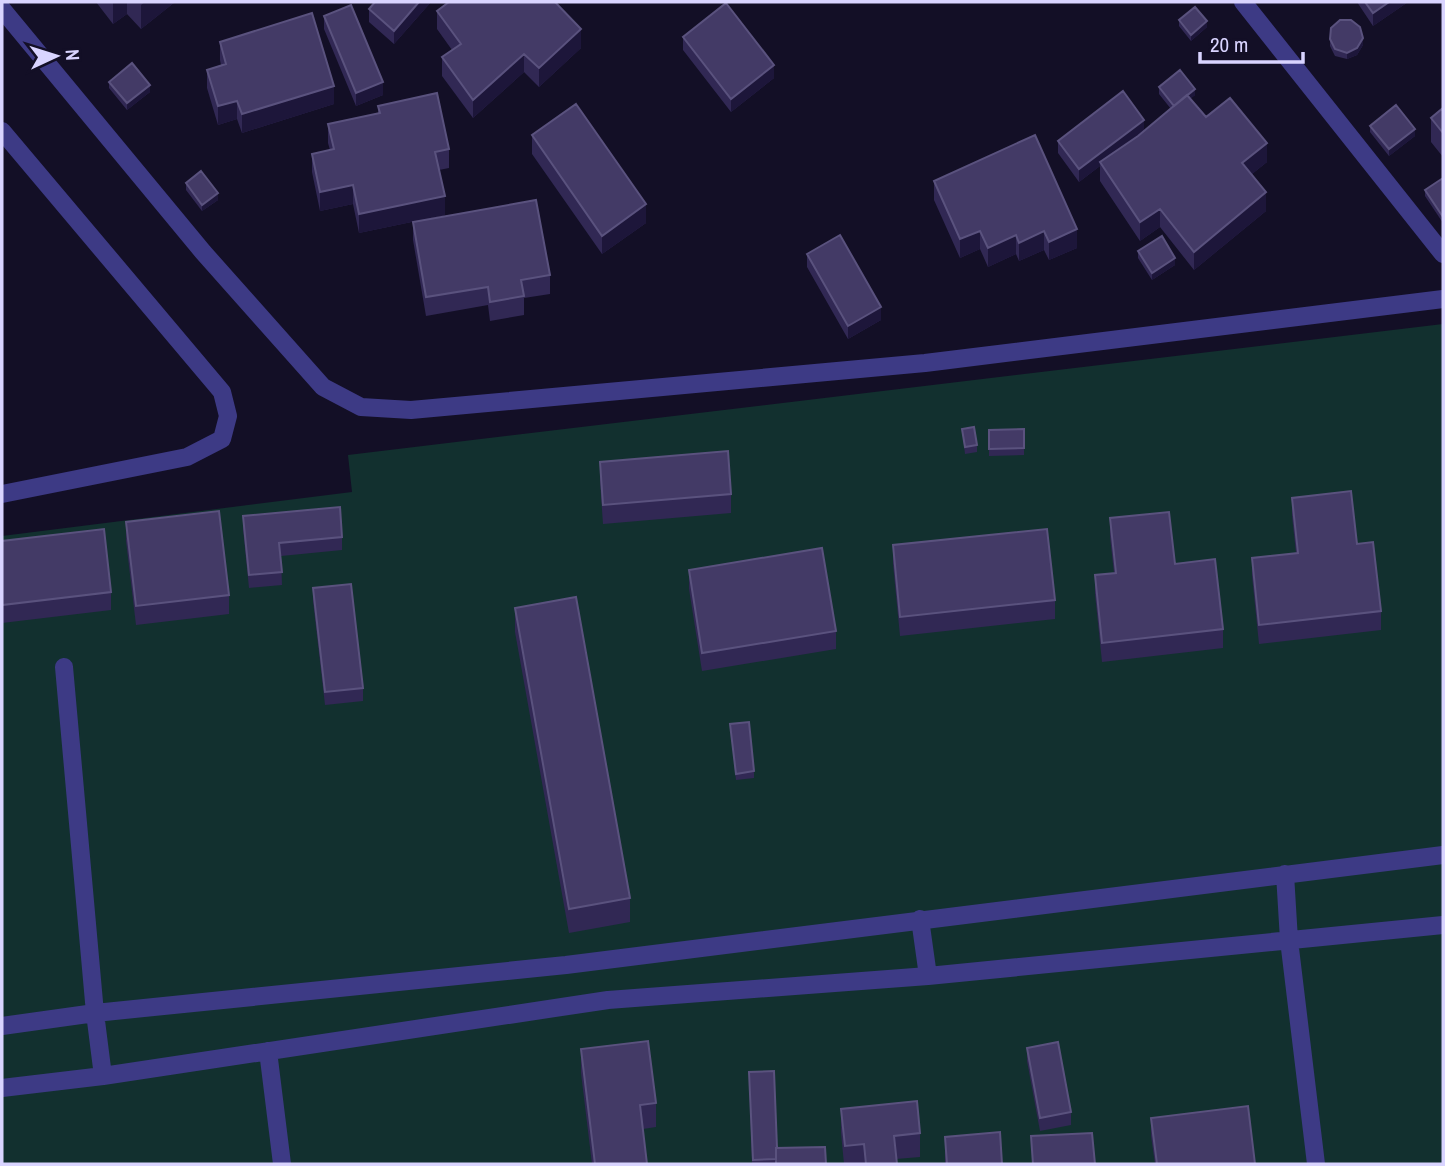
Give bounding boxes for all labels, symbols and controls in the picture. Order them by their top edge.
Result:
north arrow [21,21,91,91]
scale bar [1200,21,1303,65]
text: 20 m [1210,30,1248,59]
text: N [60,48,86,61]

